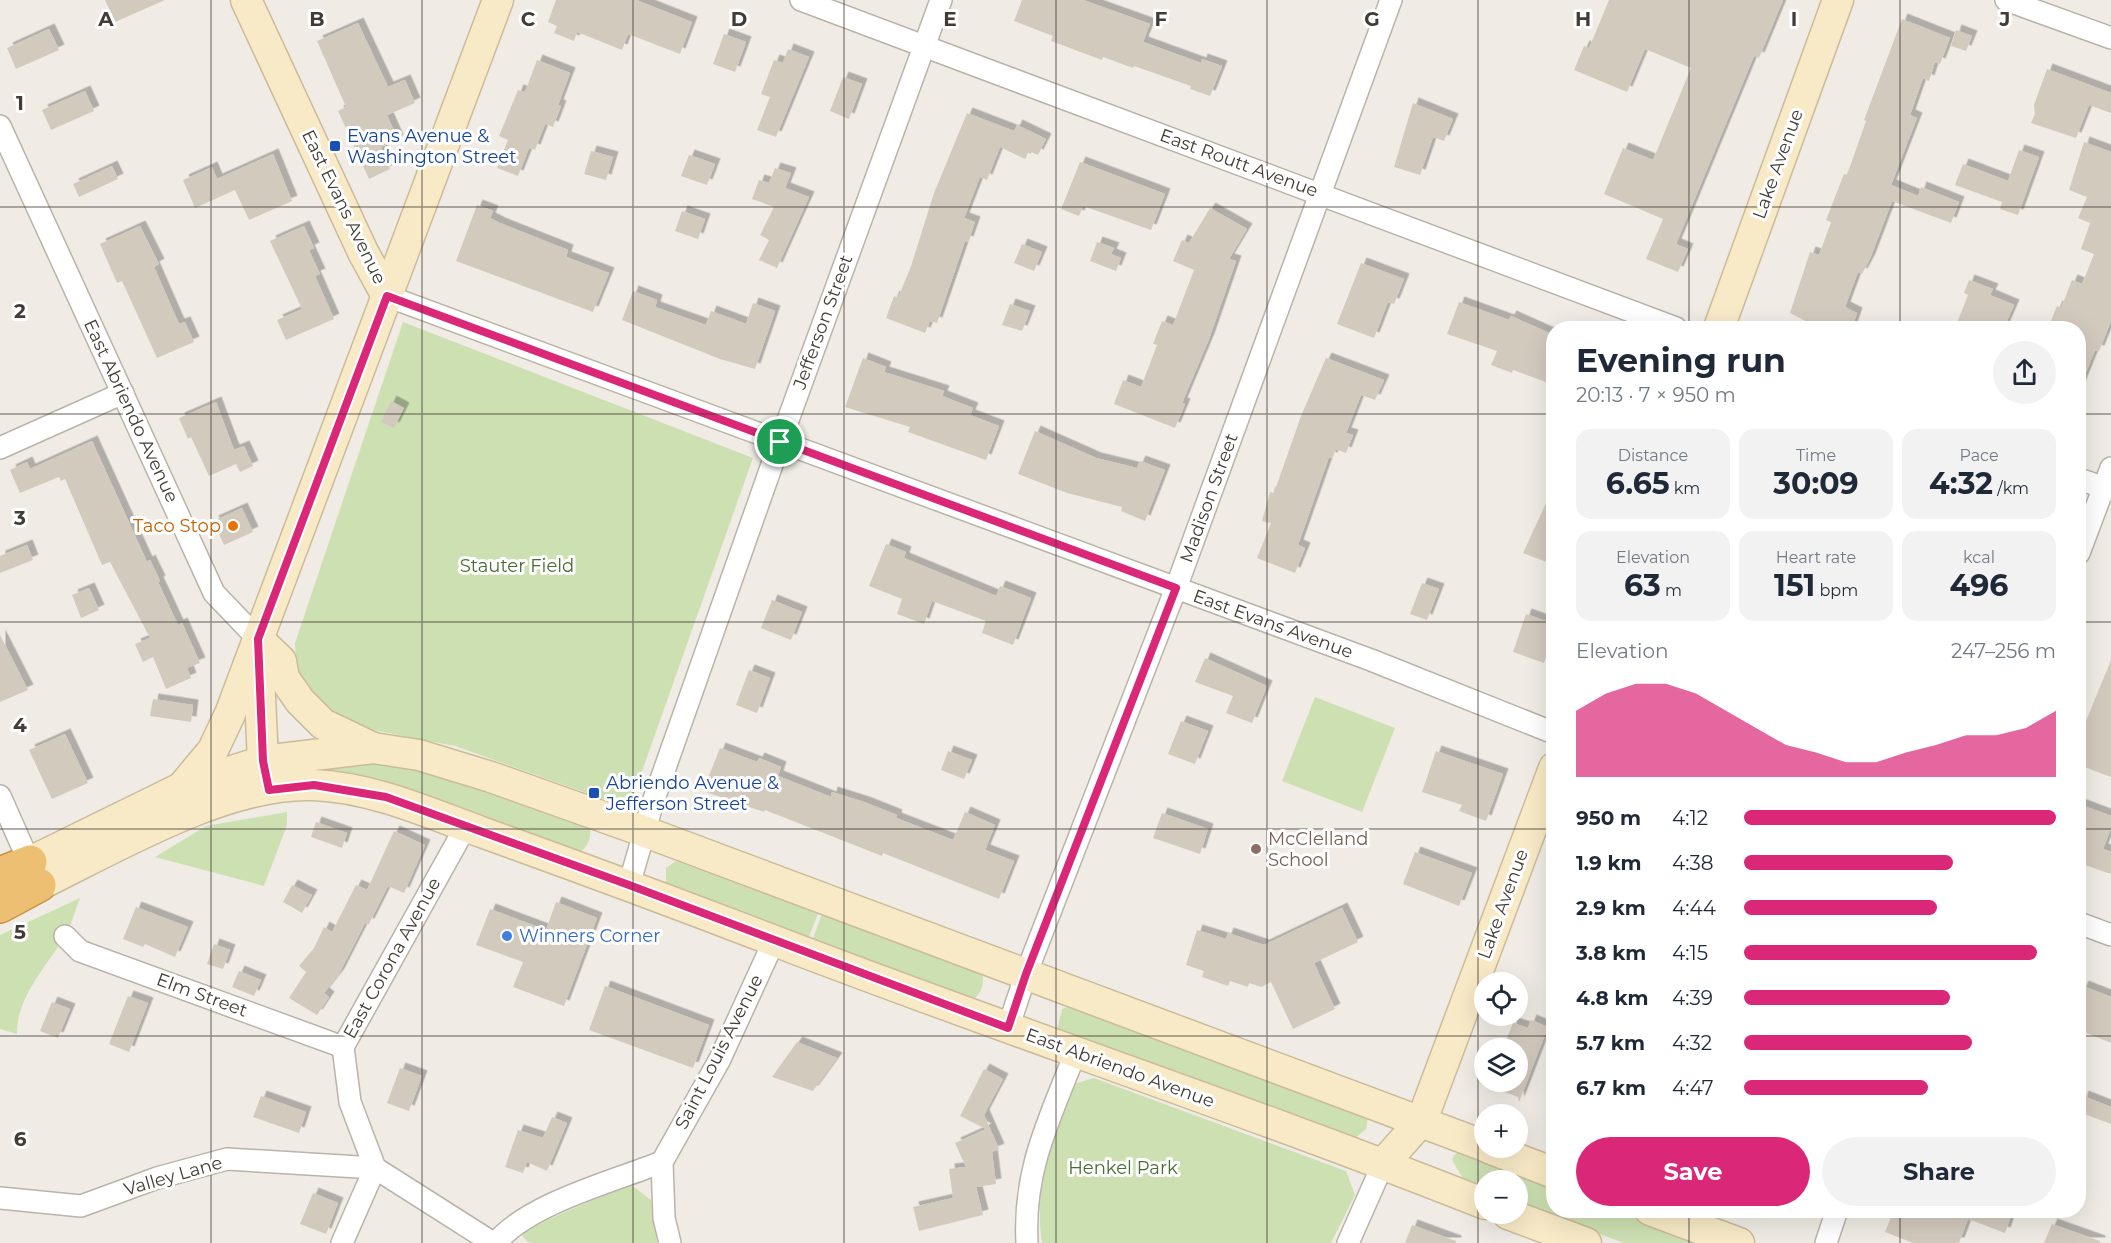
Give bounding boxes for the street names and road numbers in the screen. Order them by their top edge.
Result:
street label: Lake Avenue [1748,106,1808,222]
street label: East Routt Avenue [1157,124,1321,202]
street label: East Evans Avenue [297,126,391,288]
street label: Jefferson Street [788,252,858,393]
street label: East Abriendo Avenue [79,316,183,506]
street label: Madison Street [1175,430,1243,566]
street label: East Evans Avenue [1190,585,1356,663]
street label: Lake Avenue [1473,846,1533,962]
street label: East Corona Avenue [339,874,445,1042]
street label: Elm Street [154,968,250,1022]
street label: Saint Louis Avenue [670,971,768,1133]
street label: East Abriendo Avenue [1022,1024,1218,1113]
street label: Valley Lane [121,1151,225,1201]

